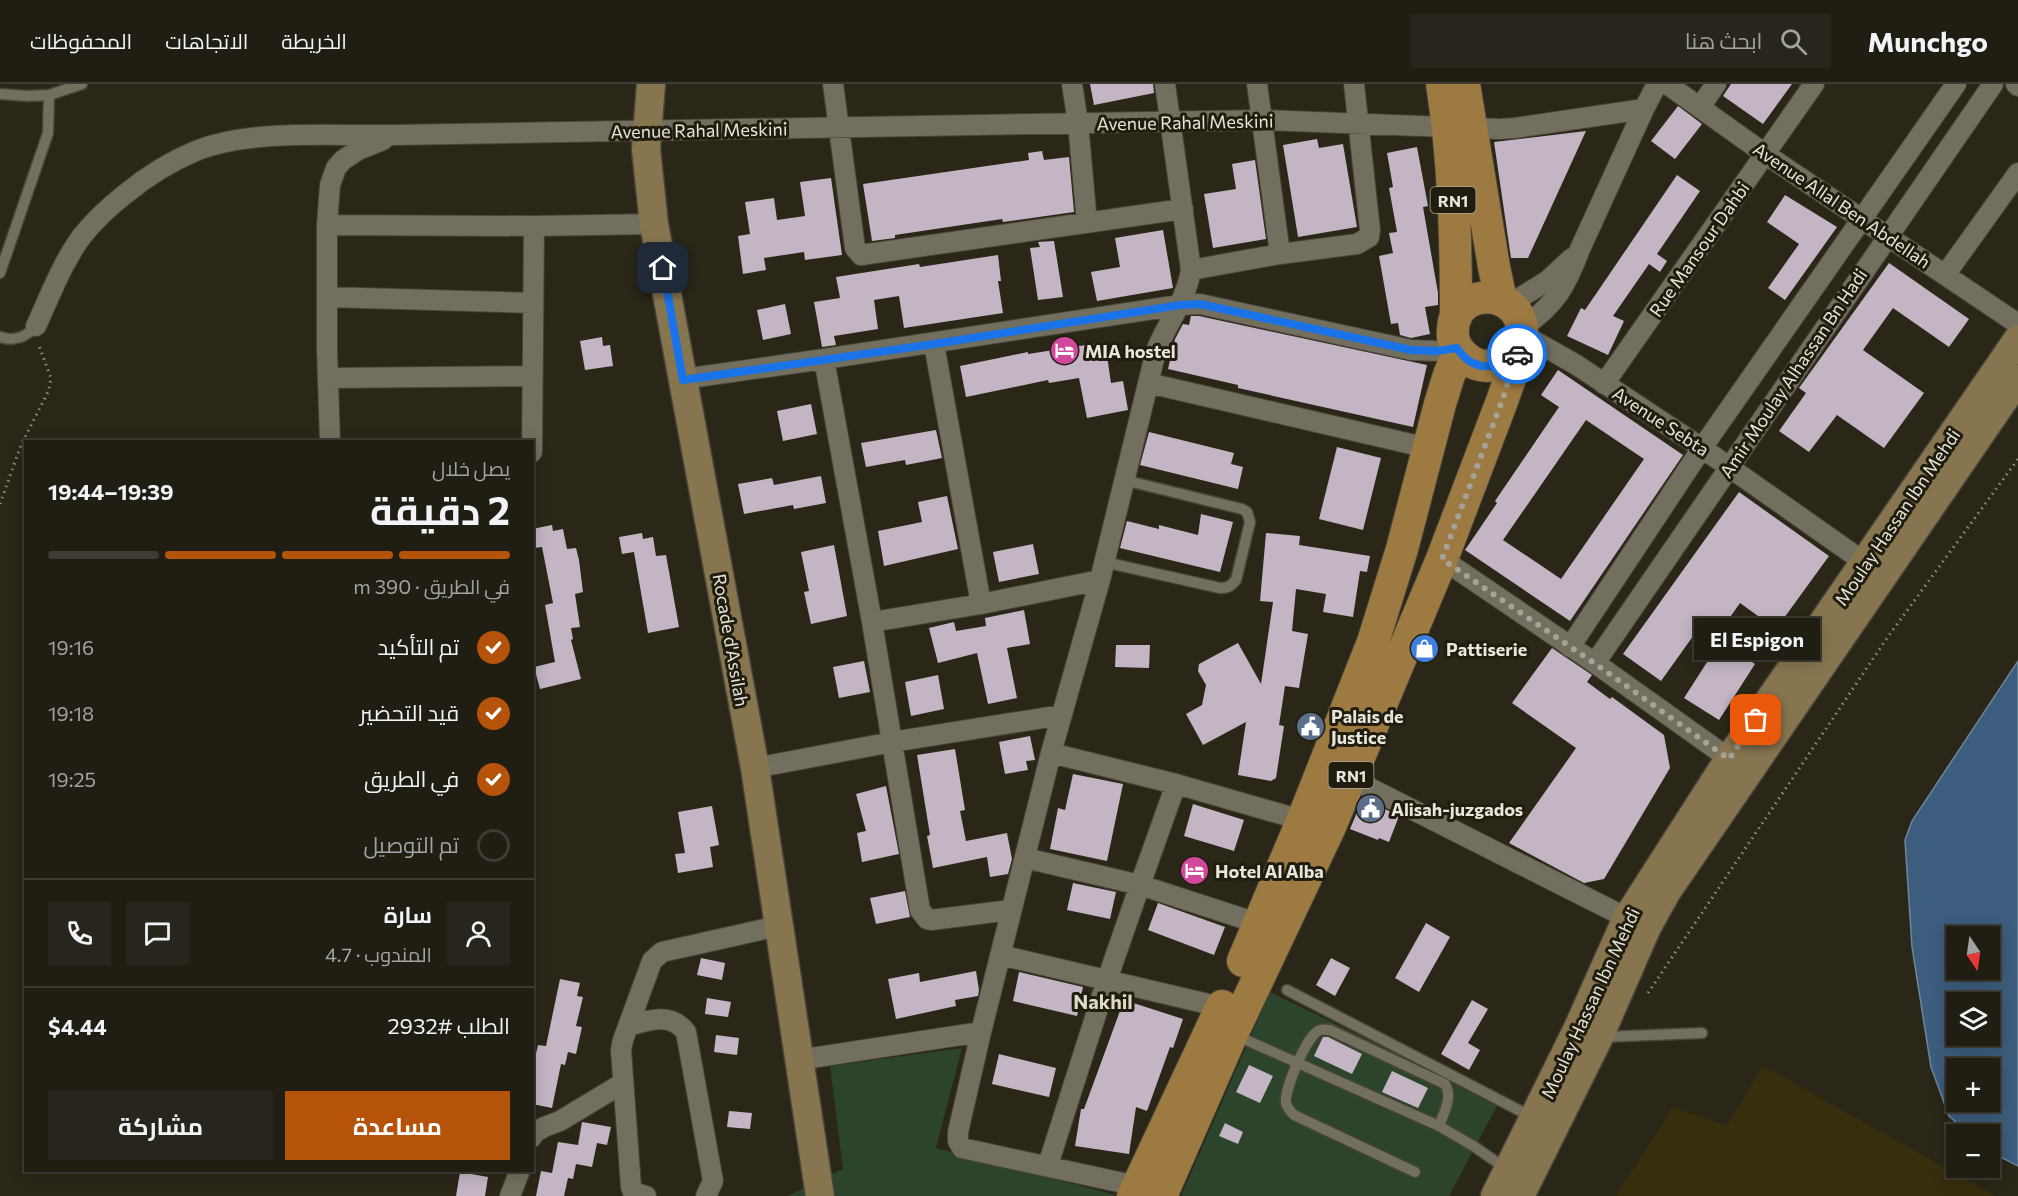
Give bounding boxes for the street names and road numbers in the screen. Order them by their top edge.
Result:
street label: Avenue Rahal Meskini [1096,109,1274,135]
street label: Avenue Rahal Meskini [610,117,788,143]
street label: Avenue Allal Ben Abdellah [1749,137,1935,273]
street label: Rue Mansour Dahbi [1644,177,1754,321]
road number: RN1 [1430,187,1476,213]
street label: Amir Moulay Alhassan Bn Hadi [1715,264,1871,482]
street label: Avenue Sebta [1609,382,1713,460]
street label: Moulay Hassan Ibn Mehdi [1830,424,1964,610]
street label: Rocade d'Assilah [708,572,754,708]
road number: RN1 [1328,762,1374,788]
street label: Moulay Hassan Ibn Mehdi [1536,904,1644,1102]

